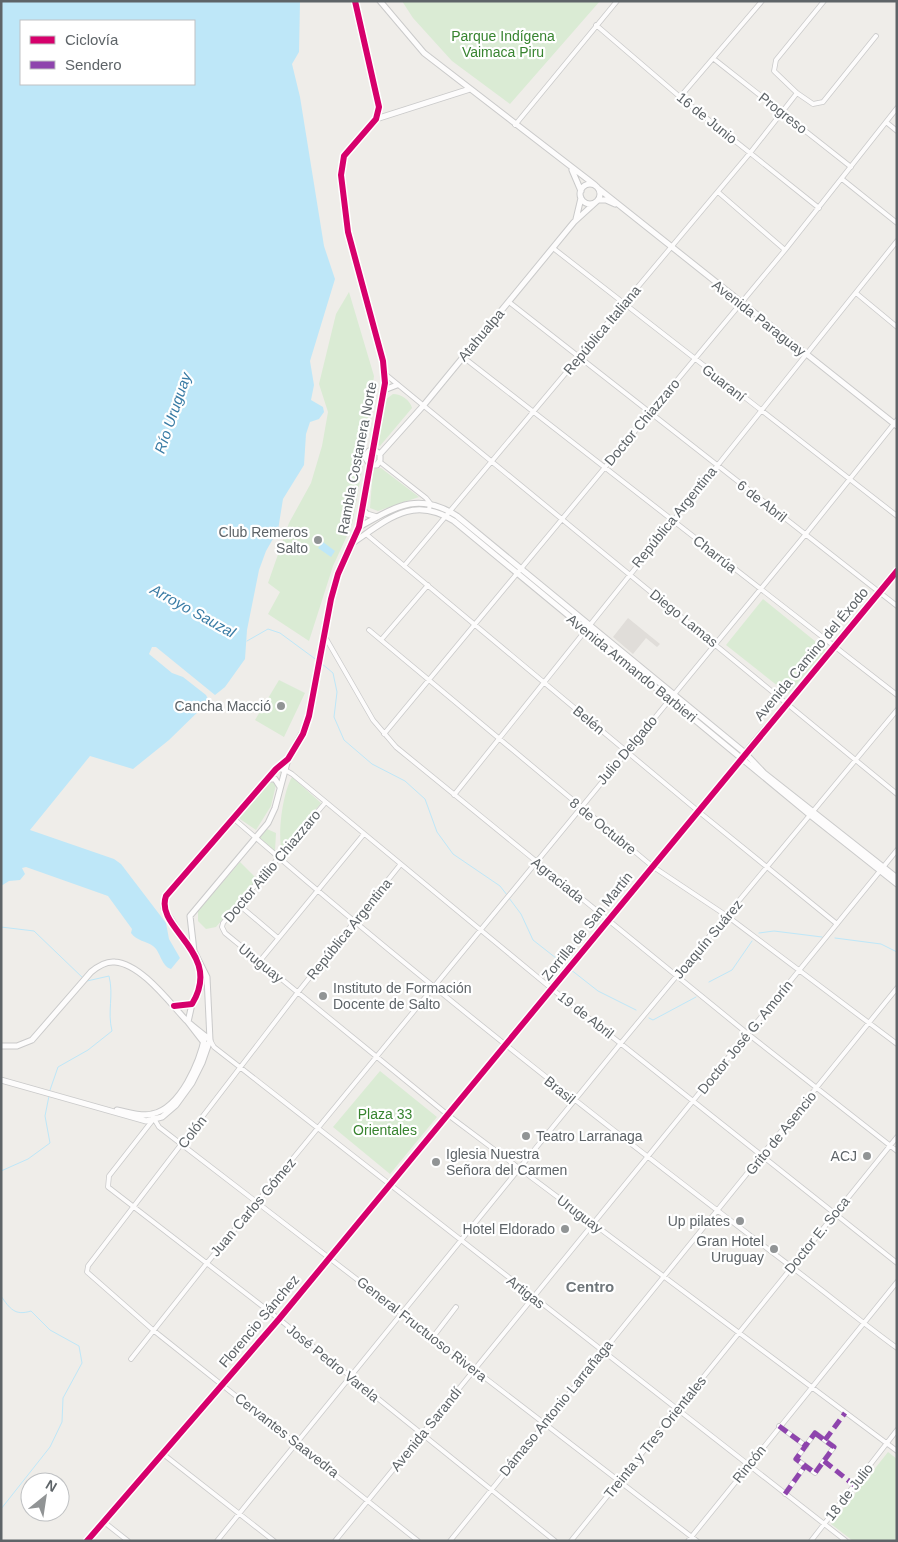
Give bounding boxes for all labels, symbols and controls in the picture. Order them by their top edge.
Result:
legend [20,20,195,85]
park label: Parque Indígena Vaimaca Piru [451,28,555,60]
text: Ciclovía [65,31,119,48]
text: Sendero [65,56,122,73]
street label: 16 de Junio [674,89,740,147]
street label: Progreso [756,89,810,137]
street label: Avenida Paraguay [709,277,809,359]
street label: República Italiana [560,282,644,378]
street label: Atahualpa [455,306,508,364]
street label: Guaraní [699,361,749,405]
water label: Río Uruguay [151,369,195,455]
street label: Doctor Chiazzaro [601,375,683,469]
street label: Rambla Costanera Norte [334,380,380,536]
street label: República Argentina [628,463,720,571]
street label: 6 de Abril [734,477,790,525]
place label: Club Remeros Salto [219,524,308,556]
street label: Charrúa [690,532,740,576]
marker: Club Remeros Salto [312,534,324,546]
water label: Arroyo Sauzal [147,580,239,641]
street label: Avenida Camino del Éxodo [751,584,871,724]
street label: Diego Lamas [647,586,721,650]
street label: Avenida Armando Barbieri [564,611,700,725]
place label: Cancha Macció [175,698,271,714]
marker: Cancha Macció [275,700,287,712]
street label: Belén [570,702,608,738]
street label: Julio Delgado [594,712,661,788]
street label: 8 de Octubre [567,794,640,858]
street label: Doctor Atilio Chiazzaro [220,806,324,925]
street label: Agraciada [528,854,588,906]
street label: Zorrilla de San Martín [538,869,636,983]
street label: República Argentina [303,875,395,983]
street label: Joaquín Suárez [670,896,746,982]
street label: Uruguay [235,940,287,986]
street label: Doctor José G. Amorín [694,977,796,1097]
place label: Instituto de Formación Docente de Salto [333,980,472,1012]
street label: 19 de Abril [555,988,617,1042]
marker: Instituto de Formación Docente de Salto [317,990,329,1002]
street label: Brasil [541,1073,579,1107]
street label: Grito de Asencio [742,1088,820,1178]
park label: Plaza 33 Orientales [353,1106,417,1138]
street label: Colón [174,1113,210,1151]
place label: Teatro Larranaga [536,1128,643,1144]
marker: Teatro Larranaga [520,1130,532,1142]
place label: Iglesia Nuestra Señora del Carmen [446,1146,567,1178]
place label: ACJ [831,1148,857,1164]
marker: ACJ [861,1150,873,1162]
street label: Juan Carlos Gómez [207,1154,299,1260]
marker: Iglesia Nuestra Señora del Carmen [430,1156,442,1168]
street label: Uruguay [554,1192,606,1236]
street label: Doctor E. Soca [781,1193,853,1277]
place label: Up pilates [668,1213,730,1229]
marker: Up pilates [734,1215,746,1227]
place label: Hotel Eldorado [462,1221,555,1237]
marker: Hotel Eldorado [559,1223,571,1235]
place label: Gran Hotel Uruguay [696,1233,764,1265]
marker: Gran Hotel Uruguay [768,1243,780,1255]
street label: Florencio Sánchez [216,1271,302,1371]
street label: Artigas [504,1272,548,1312]
street label: General Fructuoso Rivera [354,1273,490,1385]
district label: Centro [566,1278,614,1295]
street label: José Pedro Varela [284,1321,383,1405]
street label: Dámaso Antonio Larrañaga [496,1337,616,1479]
street label: Treinta y Tres Orientales [601,1373,709,1501]
street label: Avenida Sarandí [387,1384,465,1474]
street label: Cervantes Saavedra [232,1389,342,1481]
street label: Rincón [729,1442,769,1486]
street label: 18 de Julio [822,1460,876,1524]
north arrow [20,1472,70,1522]
text: N [43,1476,60,1495]

